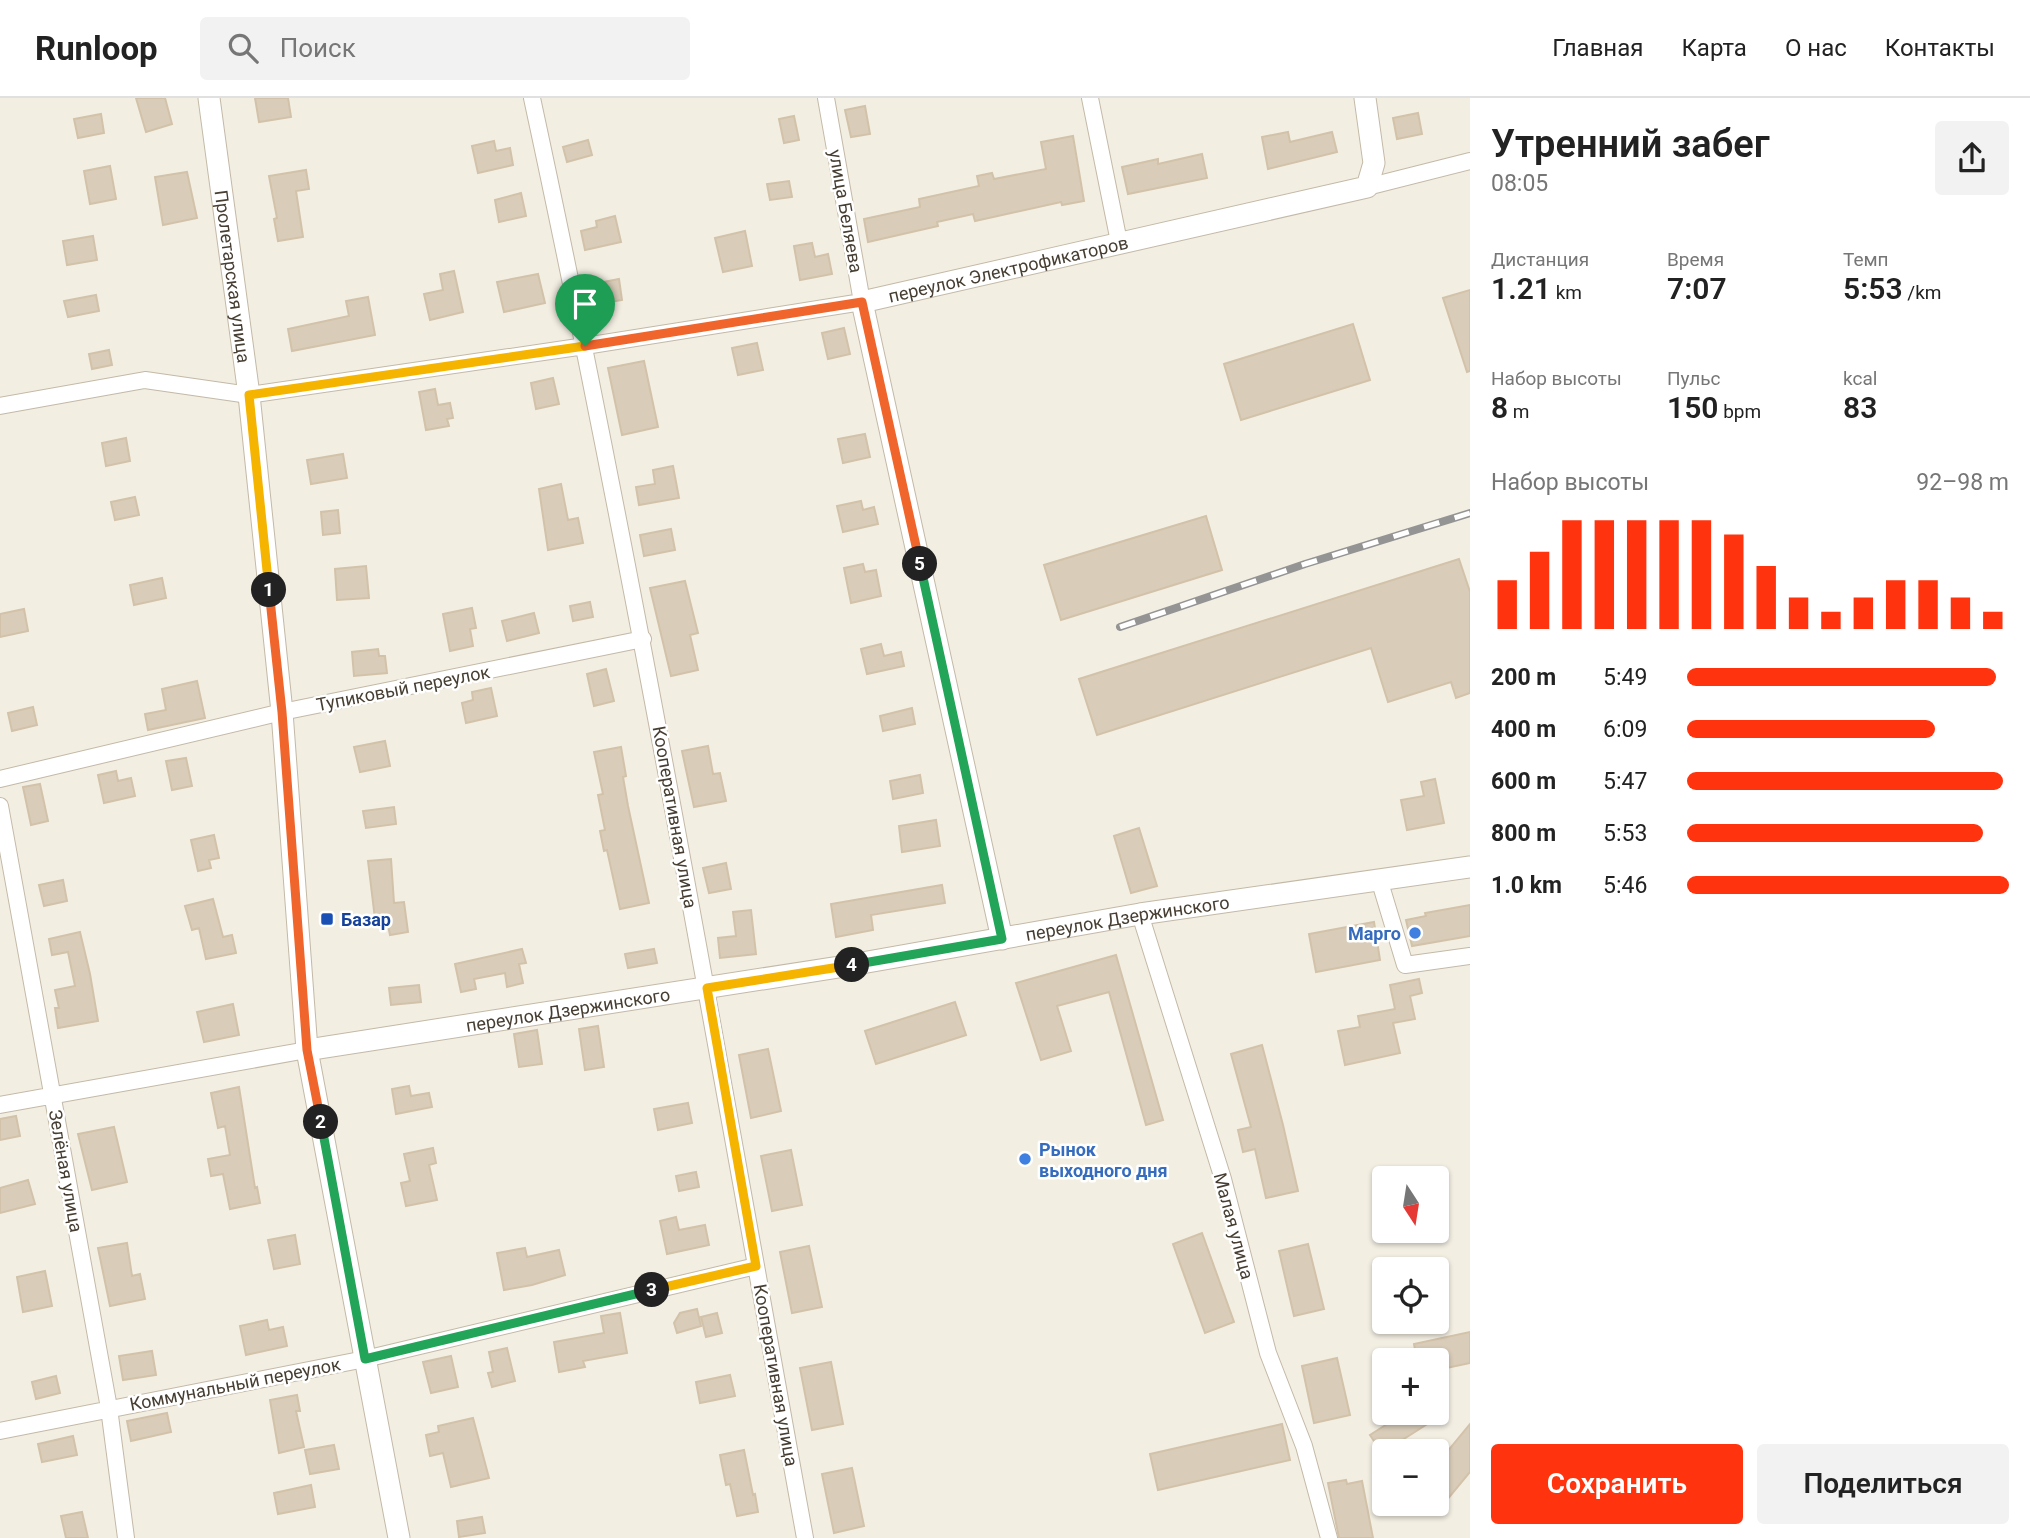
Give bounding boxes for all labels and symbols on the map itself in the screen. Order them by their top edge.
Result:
street label: улица Беляева [825,148,867,274]
street label: Пролетарская улица [211,189,255,364]
street label: переулок Электрофикаторов [886,231,1130,306]
pin [555,274,615,346]
pin: 5 [902,546,937,582]
pin: 1 [252,573,286,608]
street label: Тупиковый переулок [314,661,492,715]
street label: Кооперативная улица [649,724,701,910]
street label: переулок Дзержинского [1024,891,1231,944]
place label: Базар [341,909,391,930]
marker: Базар [319,911,335,927]
place label: Марго [1348,923,1401,944]
marker: Марго [1407,925,1423,941]
pin: 4 [834,948,870,982]
street label: переулок Дзержинского [464,983,671,1036]
pin: 2 [304,1104,338,1140]
street label: Зелёная улица [45,1108,87,1234]
place label: Рынок выходного дня [1039,1139,1168,1181]
marker: Рынок выходного дня [1017,1151,1033,1167]
north arrow [1372,1166,1449,1242]
street label: Малая улица [1210,1170,1258,1282]
pin: 3 [634,1272,670,1308]
street label: Кооперативная улица [750,1282,802,1468]
street label: Коммунальный переулок [128,1353,342,1415]

